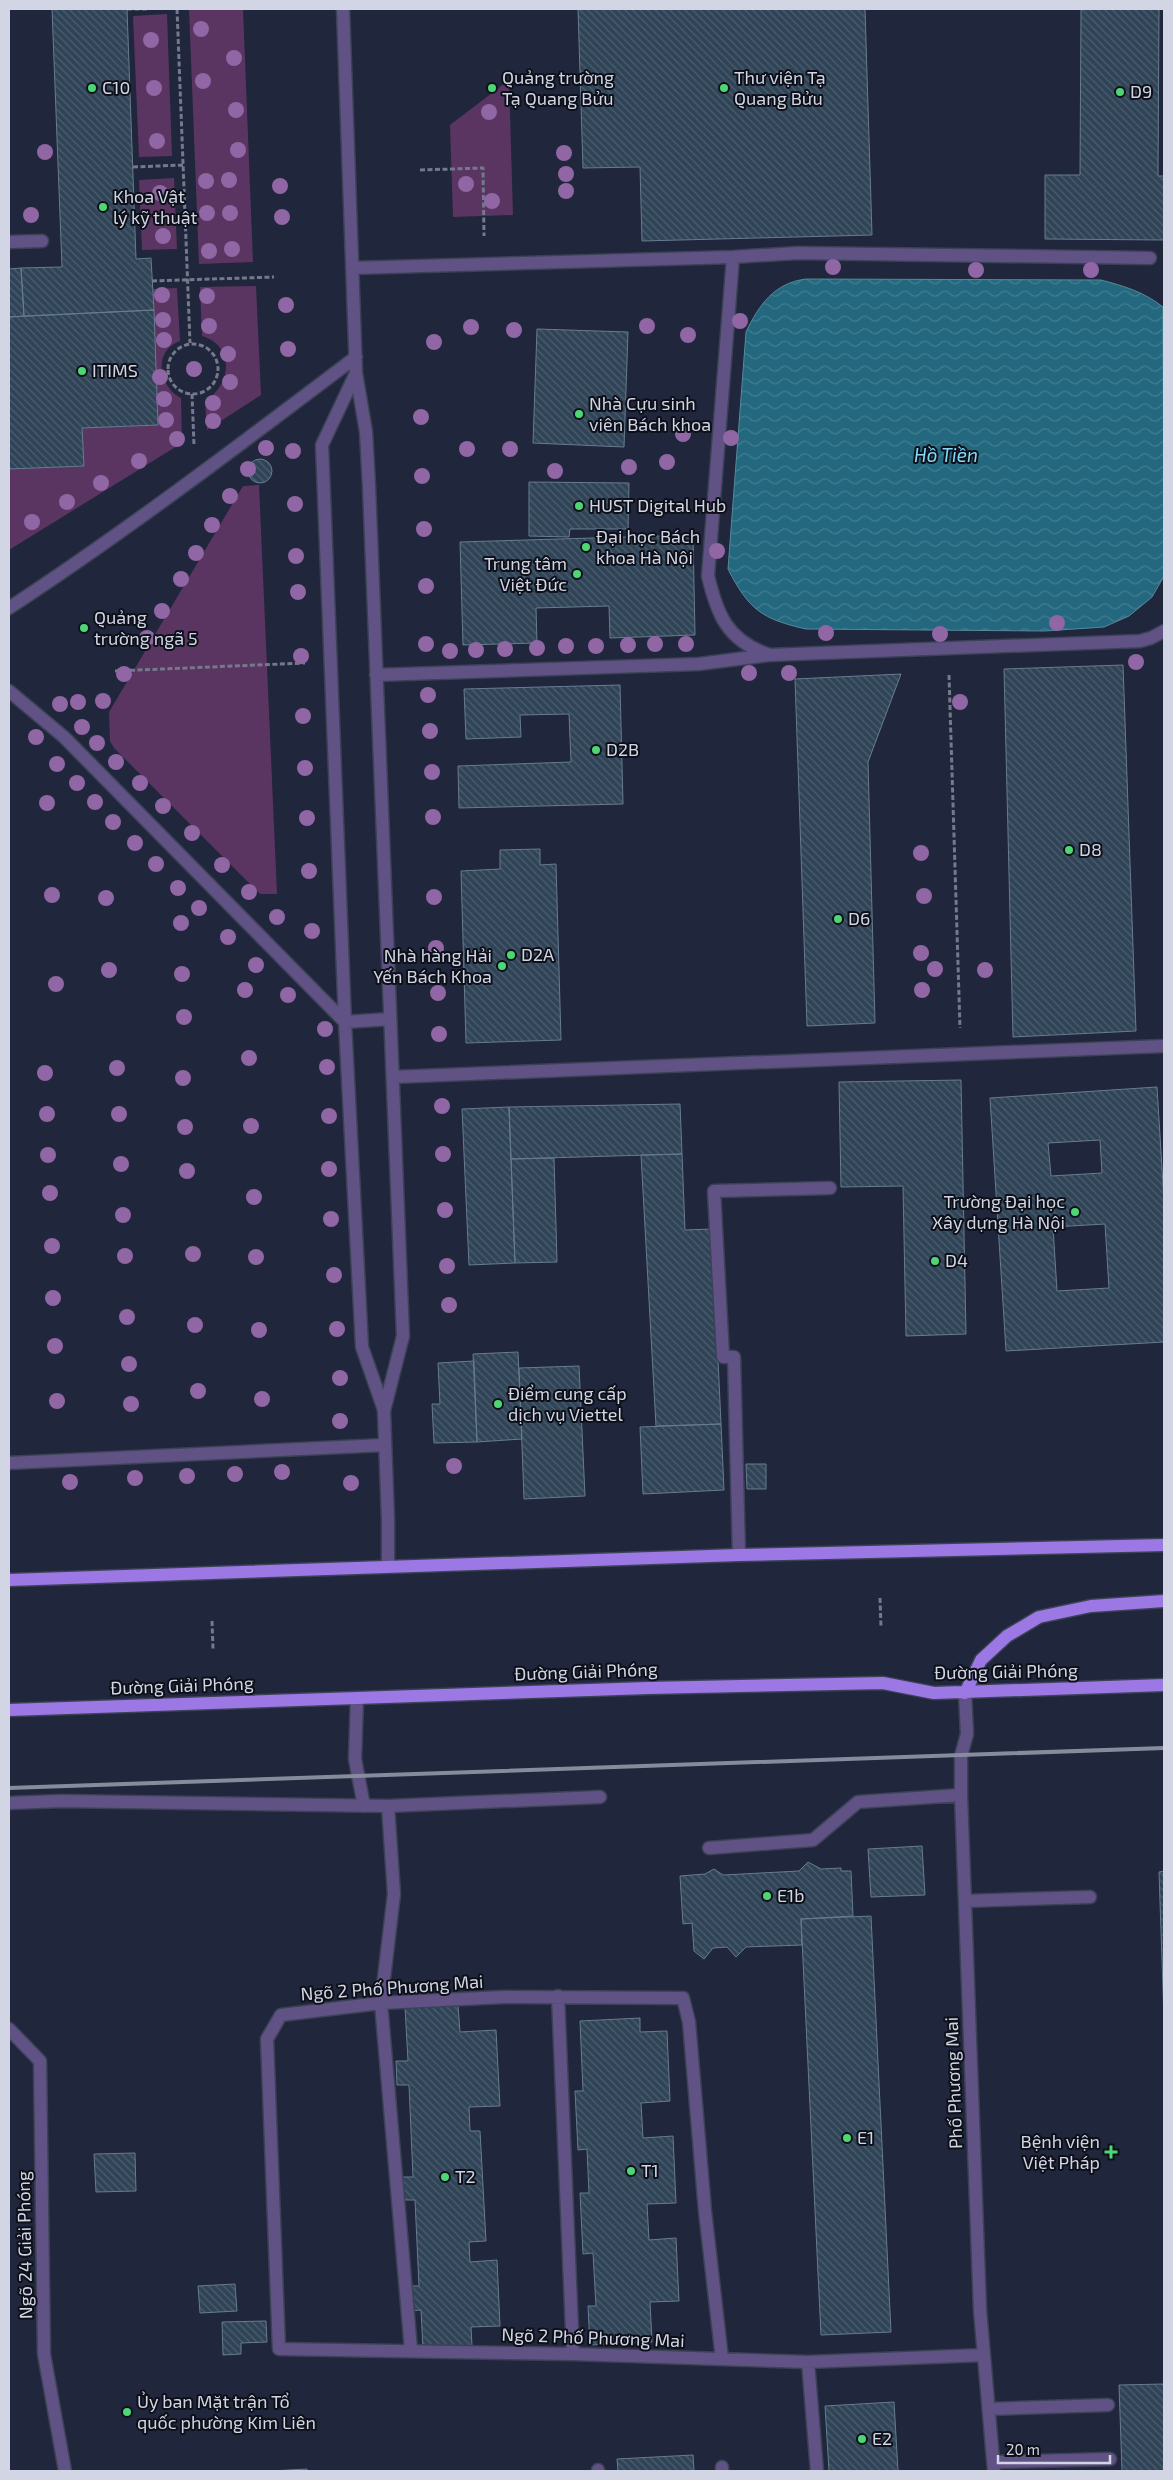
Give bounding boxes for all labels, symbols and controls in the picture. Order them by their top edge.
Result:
place label: Quảng trường Tạ Quang Bửu [502,66,614,109]
place label: Thư viện Tạ Quang Bửu [734,66,826,109]
place label: C10 [102,76,130,98]
place label: D9 [1130,80,1152,102]
marker: C10 [86,82,98,94]
marker: Quảng trường Tạ Quang Bửu [486,82,498,94]
marker: Thư viện Tạ Quang Bửu [718,82,730,94]
marker: D9 [1114,86,1126,98]
place label: Khoa Vật lý kỹ thuật [113,185,198,228]
marker: Khoa Vật lý kỹ thuật [97,201,109,213]
place label: ITIMS [92,359,138,381]
marker: ITIMS [76,365,88,377]
place label: Nhà Cựu sinh viên Bách khoa [589,392,711,435]
marker: Nhà Cựu sinh viên Bách khoa [573,408,585,420]
water label: Hồ Tiền [914,443,978,466]
place label: HUST Digital Hub [589,494,726,516]
marker: HUST Digital Hub [573,500,585,512]
place label: Đại học Bách khoa Hà Nội [596,525,700,568]
marker: Đại học Bách khoa Hà Nội [580,541,592,553]
place label: Trung tâm Việt Đức [484,552,567,595]
marker: Trung tâm Việt Đức [571,568,583,580]
place label: Quảng trường ngã 5 [94,606,198,649]
marker: Quảng trường ngã 5 [78,622,90,634]
place label: D2B [606,738,639,760]
marker: D2B [590,744,602,756]
place label: D8 [1079,838,1102,860]
marker: D8 [1063,844,1075,856]
place label: D6 [848,907,870,929]
marker: D6 [832,913,844,925]
place label: D2A [521,943,555,965]
place label: Nhà hàng Hải Yến Bách Khoa [373,944,492,987]
marker: D2A [505,949,517,961]
marker: Nhà hàng Hải Yến Bách Khoa [496,960,508,972]
place label: Trường Đại học Xây dựng Hà Nội [932,1190,1065,1233]
marker: Trường Đại học Xây dựng Hà Nội [1069,1206,1081,1218]
place label: D4 [945,1249,968,1271]
marker: D4 [929,1255,941,1267]
place label: Điểm cung cấp dịch vụ Viettel [508,1382,627,1425]
marker: Điểm cung cấp dịch vụ Viettel [492,1398,504,1410]
street label: Đường Giải Phóng [514,1658,658,1685]
street label: Đường Giải Phóng [934,1659,1078,1683]
street label: Đường Giải Phóng [110,1672,254,1699]
place label: E1b [777,1884,805,1906]
marker: E1b [761,1890,773,1902]
street label: Ngõ 2 Phố Phương Mai [300,1970,484,2004]
street label: Phố Phương Mai [940,2017,966,2149]
place label: E1 [857,2126,874,2148]
place label: Bệnh viện Việt Pháp [1021,2130,1100,2173]
marker: E1 [841,2132,853,2144]
marker: Bệnh viện Việt Pháp [1104,2145,1118,2159]
place label: T1 [641,2159,659,2181]
place label: T2 [455,2165,476,2187]
marker: T1 [625,2165,637,2177]
street label: Ngõ 24 Giải Phóng [12,2171,36,2319]
marker: T2 [439,2171,451,2183]
street label: Ngõ 2 Phố Phương Mai [501,2323,685,2351]
place label: Ủy ban Mặt trận Tổ quốc phường Kim Liên [137,2390,316,2433]
marker: Ủy ban Mặt trận Tổ quốc phường Kim Liên [121,2406,133,2418]
place label: E2 [872,2427,892,2449]
scale bar [998,2432,1110,2464]
marker: E2 [856,2433,868,2445]
text: 20 m [1006,2440,1040,2458]

